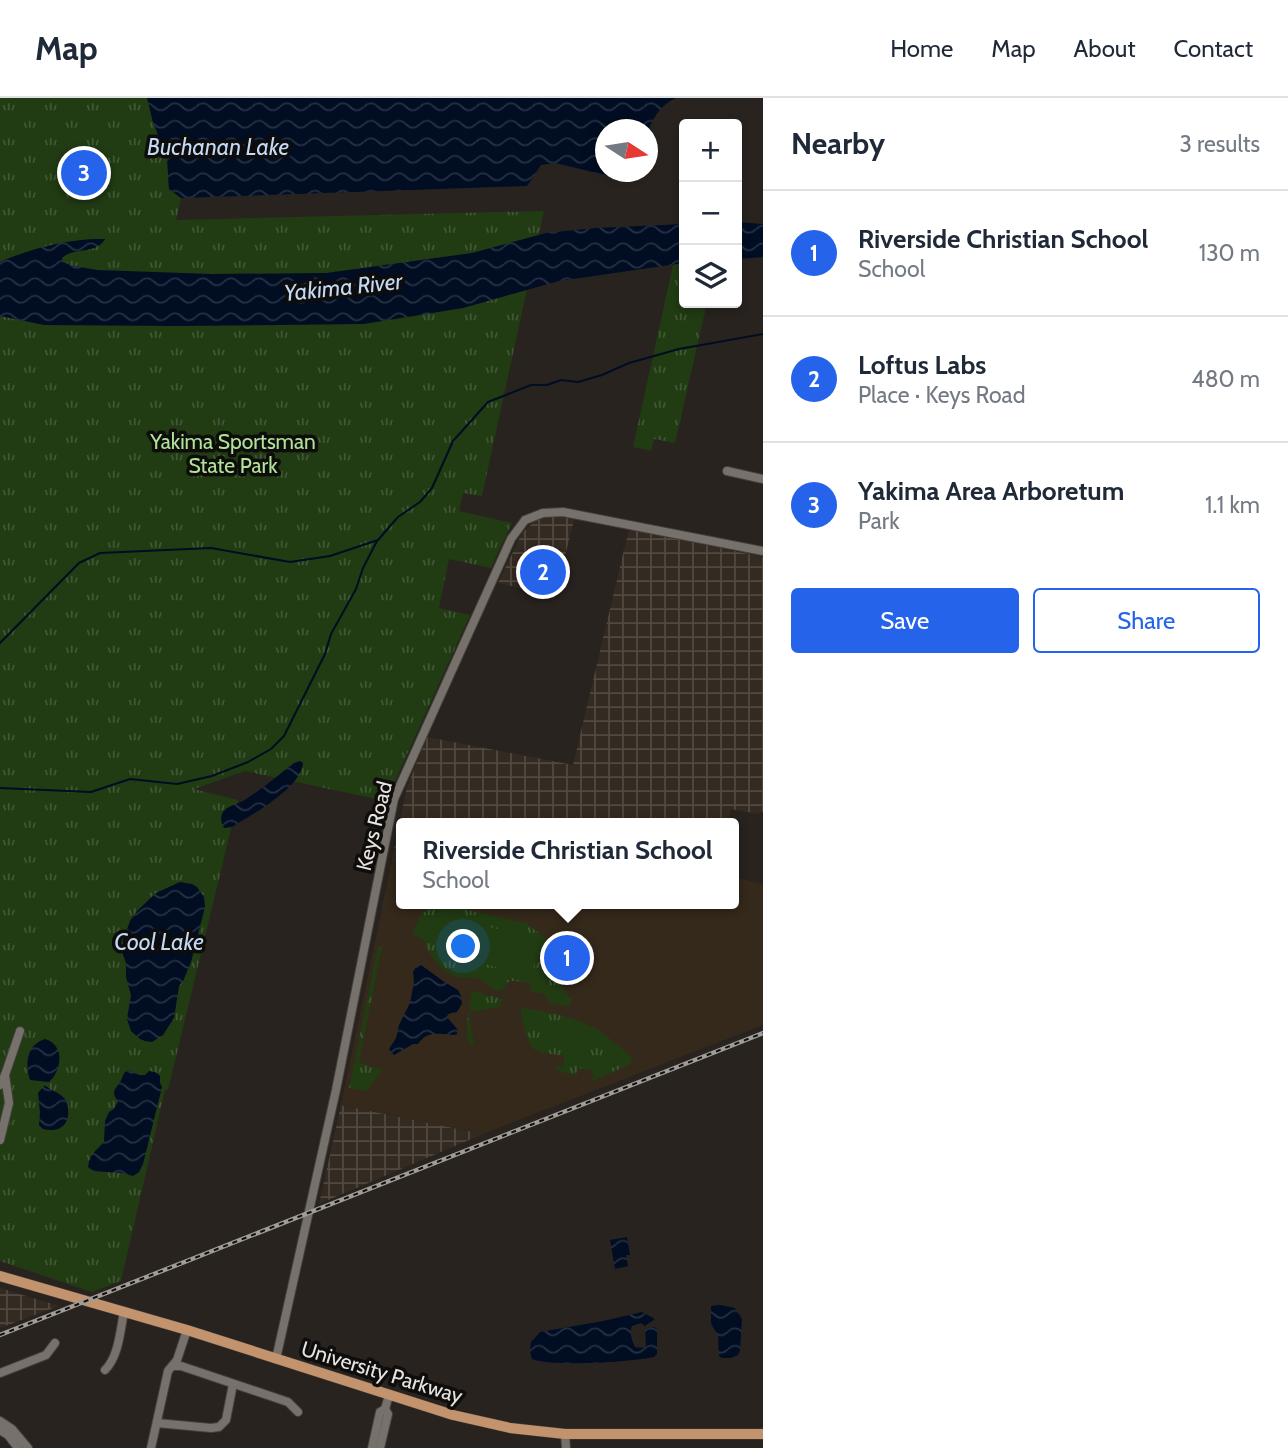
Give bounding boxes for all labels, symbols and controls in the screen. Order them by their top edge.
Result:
text: Map [35,28,98,68]
text: Home [890,34,953,63]
text: Map [991,34,1036,63]
text: About [1074,34,1136,63]
text: Contact [1174,34,1253,63]
north arrow [595,119,658,182]
map controls [679,119,742,308]
button: + [679,119,742,182]
text: Nearby [791,125,885,162]
text: 3 results [1179,130,1260,158]
water label: Buchanan Lake [147,133,289,161]
pin: 3 [61,147,107,199]
button: − [679,182,742,245]
text: Riverside Christian School [858,223,1148,255]
text: 1 [810,239,818,267]
text: 130 m [1199,239,1260,267]
button: layers [679,245,742,308]
text: School [858,255,925,283]
water label: Yakima River [282,267,405,307]
text: Loftus Labs [858,349,986,381]
text: 2 [808,365,820,393]
text: 480 m [1191,365,1260,393]
text: Place · Keys Road [858,381,1025,409]
park label: Yakima Sportsman State Park [149,429,316,478]
text: Yakima Area Arboretum [858,475,1124,507]
text: 3 [808,491,820,519]
text: 1.1 km [1205,491,1260,519]
text: Park [858,507,899,535]
pin: 2 [520,546,566,598]
button: Save [791,588,1019,653]
button: Share [1033,588,1260,653]
street label: Keys Road [351,779,397,873]
popup [396,818,739,909]
text: Riverside Christian School [422,834,713,866]
text: School [422,866,489,894]
water label: Cool Lake [114,928,204,956]
your location [446,929,480,963]
pin: 1 [544,932,590,984]
street label: University Parkway [298,1336,466,1409]

